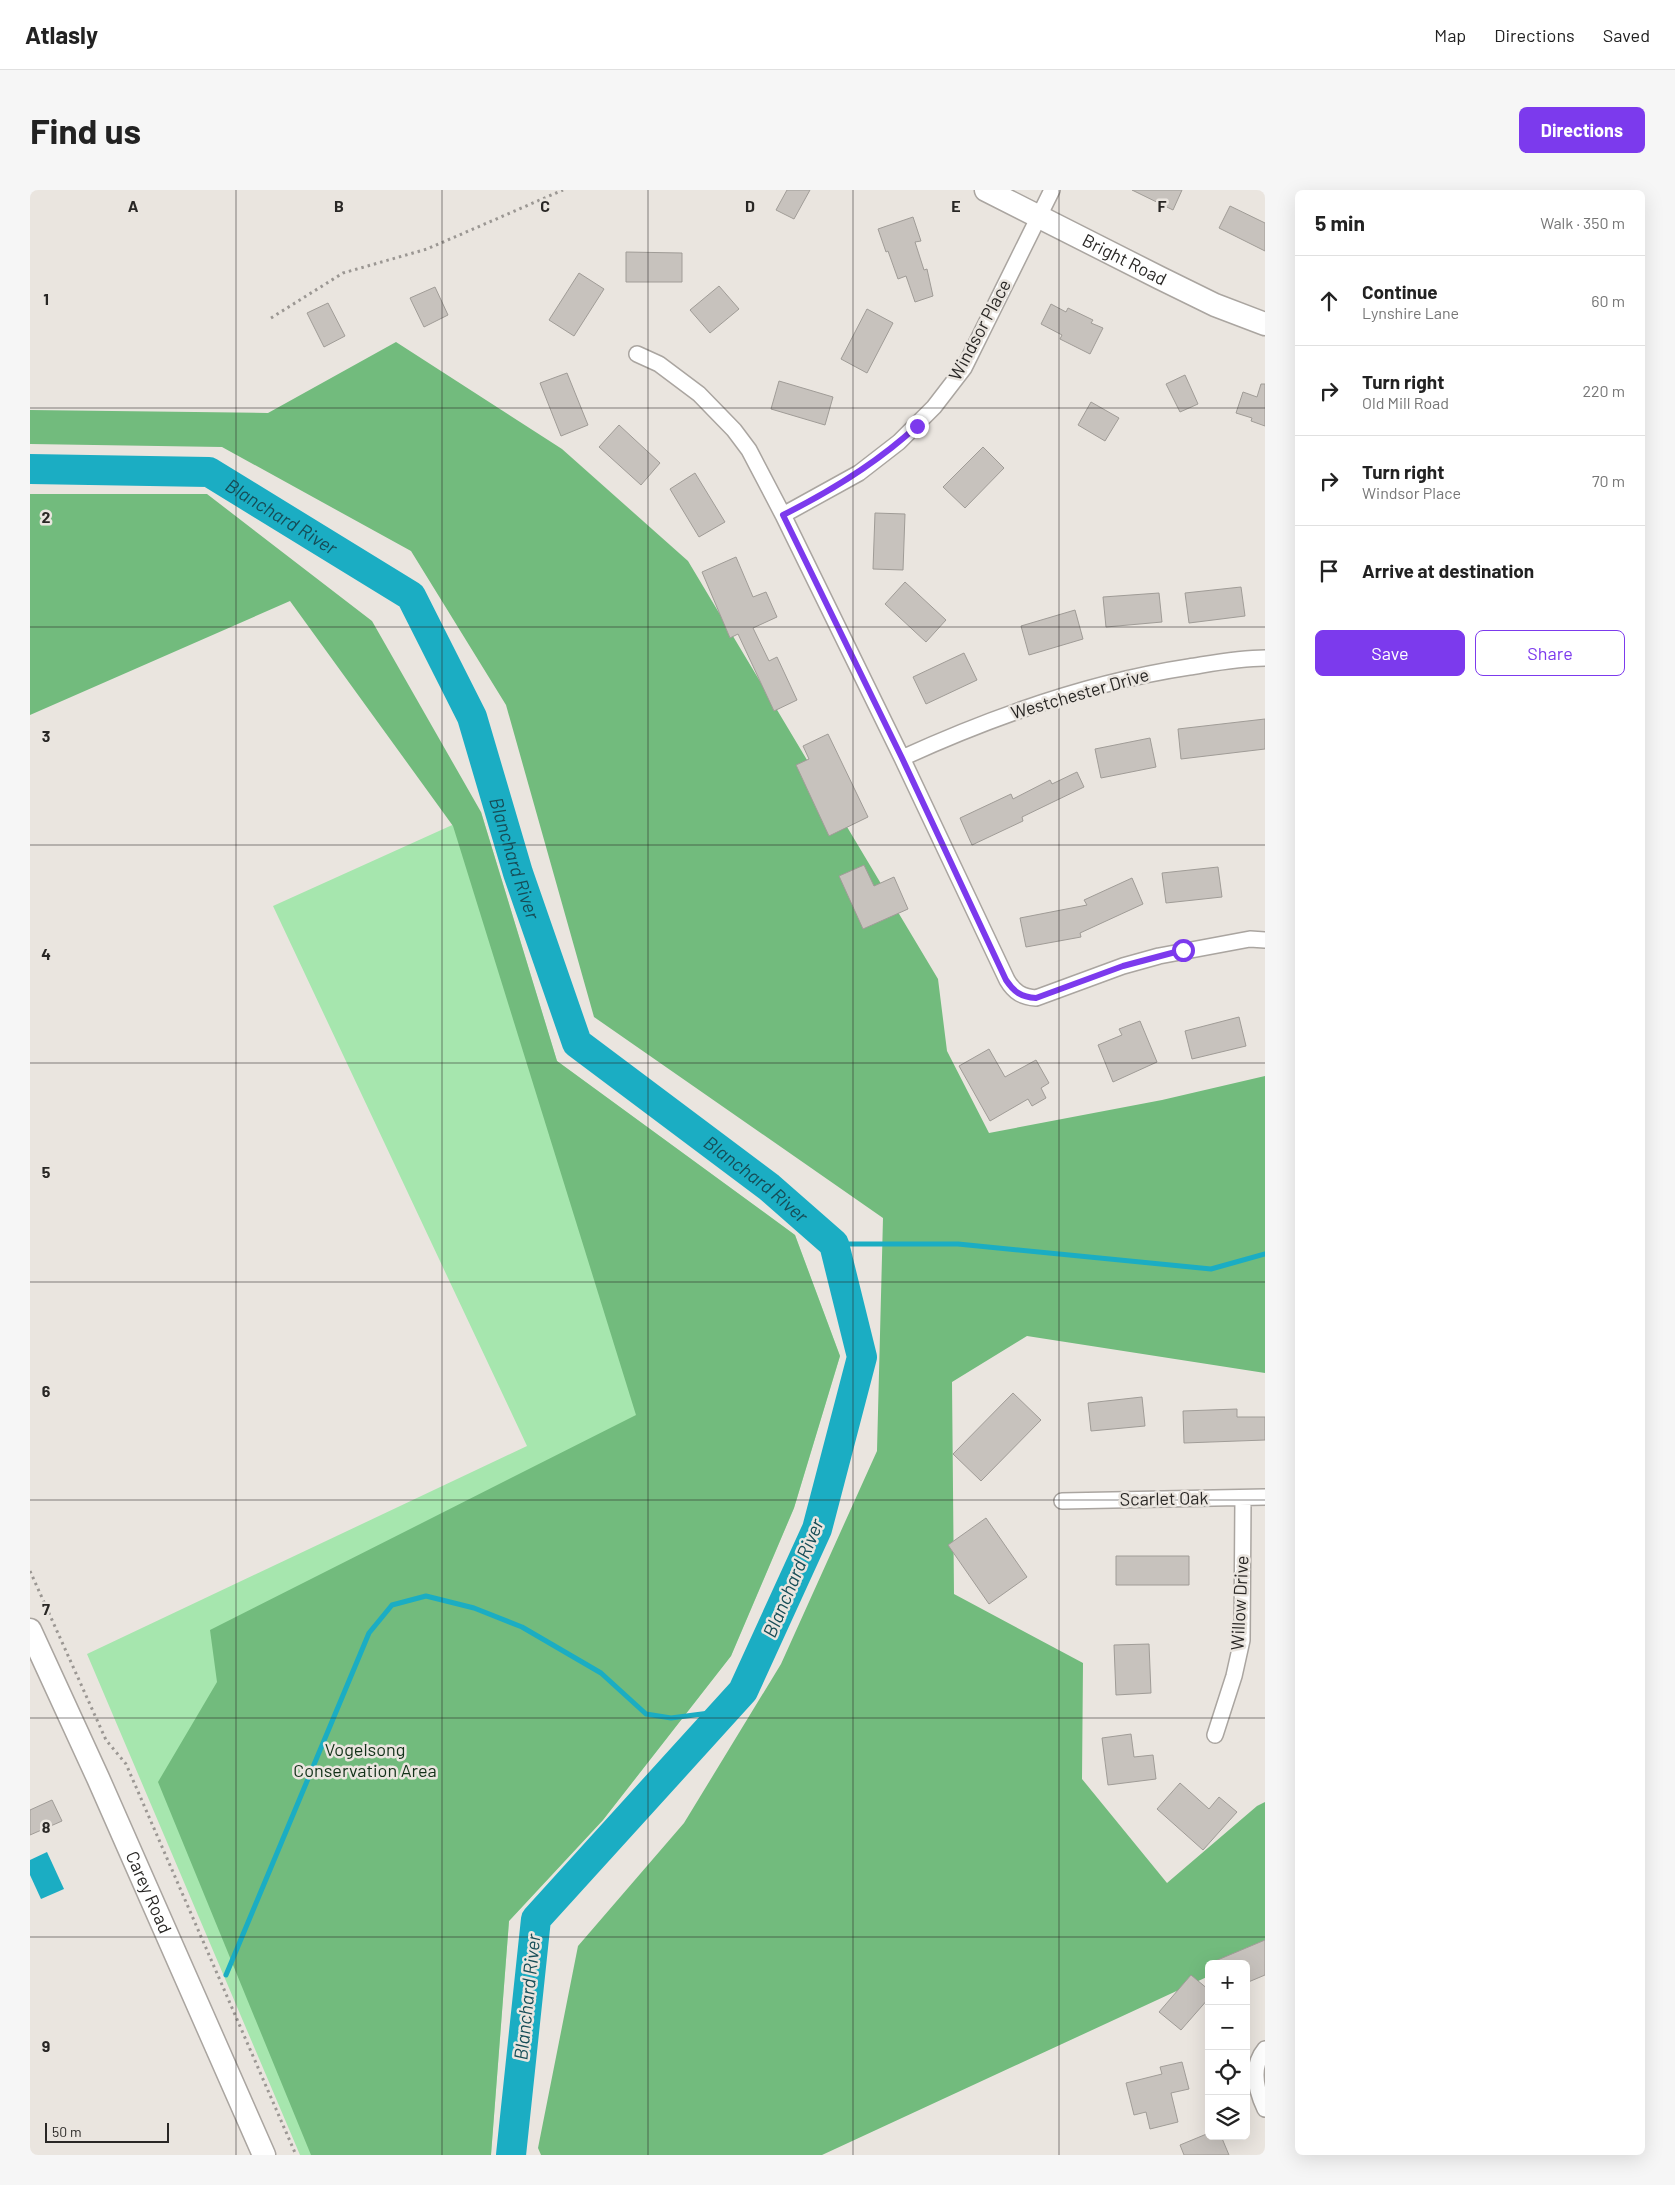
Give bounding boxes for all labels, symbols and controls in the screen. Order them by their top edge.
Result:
text: Atlasly [25,20,98,49]
text: Map [1434,24,1466,46]
text: Directions [1494,24,1575,46]
text: Saved [1603,24,1650,46]
button: Directions [1519,107,1645,153]
text: Find us [30,109,141,151]
text: A [128,196,139,215]
text: B [334,196,344,215]
text: C [540,196,550,215]
text: D [745,196,755,215]
text: E [951,196,961,215]
text: F [1158,196,1167,215]
text: 5 min [1315,210,1365,235]
text: Walk · 350 m [1540,213,1625,232]
street label: Bright Road [1079,229,1171,290]
street label: Windsor Place [943,275,1015,384]
text: Continue [1362,280,1438,303]
icon: ahead [1315,287,1343,315]
text: 1 [43,289,49,308]
text: 60 m [1591,291,1625,310]
text: Lynshire Lane [1362,303,1459,322]
text: Turn right [1362,370,1444,393]
icon: right [1315,377,1343,405]
text: 220 m [1582,381,1625,400]
text: Old Mill Road [1362,393,1449,412]
route end [906,415,929,438]
text: Turn right [1362,460,1444,483]
icon: right [1315,467,1343,495]
text: 70 m [1592,471,1625,490]
water label: Blanchard River [222,473,343,560]
text: Windsor Place [1362,483,1461,502]
text: 2 [42,507,51,526]
icon: arrive [1315,557,1343,585]
text: Arrive at destination [1362,559,1534,582]
button: Save [1315,630,1465,676]
button: Share [1475,630,1625,676]
street label: Westchester Drive [1008,663,1151,723]
text: 3 [42,726,50,745]
water label: Blanchard River [485,794,546,923]
route start [1172,939,1195,962]
text: 4 [41,944,51,963]
water label: Blanchard River [700,1130,814,1228]
text: 5 [42,1162,51,1181]
text: 6 [42,1381,51,1400]
street label: Scarlet Oak [1119,1486,1209,1510]
water label: Blanchard River [757,1514,828,1641]
street label: Willow Drive [1226,1555,1252,1651]
text: 7 [42,1599,50,1618]
park label: Vogelsong Conservation Area [293,1738,437,1781]
text: 8 [42,1817,51,1836]
street label: Carey Road [122,1848,177,1937]
water label: Blanchard River [508,1932,545,2061]
map controls [1205,1960,1250,2140]
button: + [1205,1960,1250,2005]
button: − [1205,2005,1250,2050]
text: 9 [42,2036,50,2055]
button: locate [1205,2050,1250,2095]
button: layers [1205,2095,1250,2140]
scale bar [45,2120,169,2143]
text: 50 m [52,2123,81,2140]

